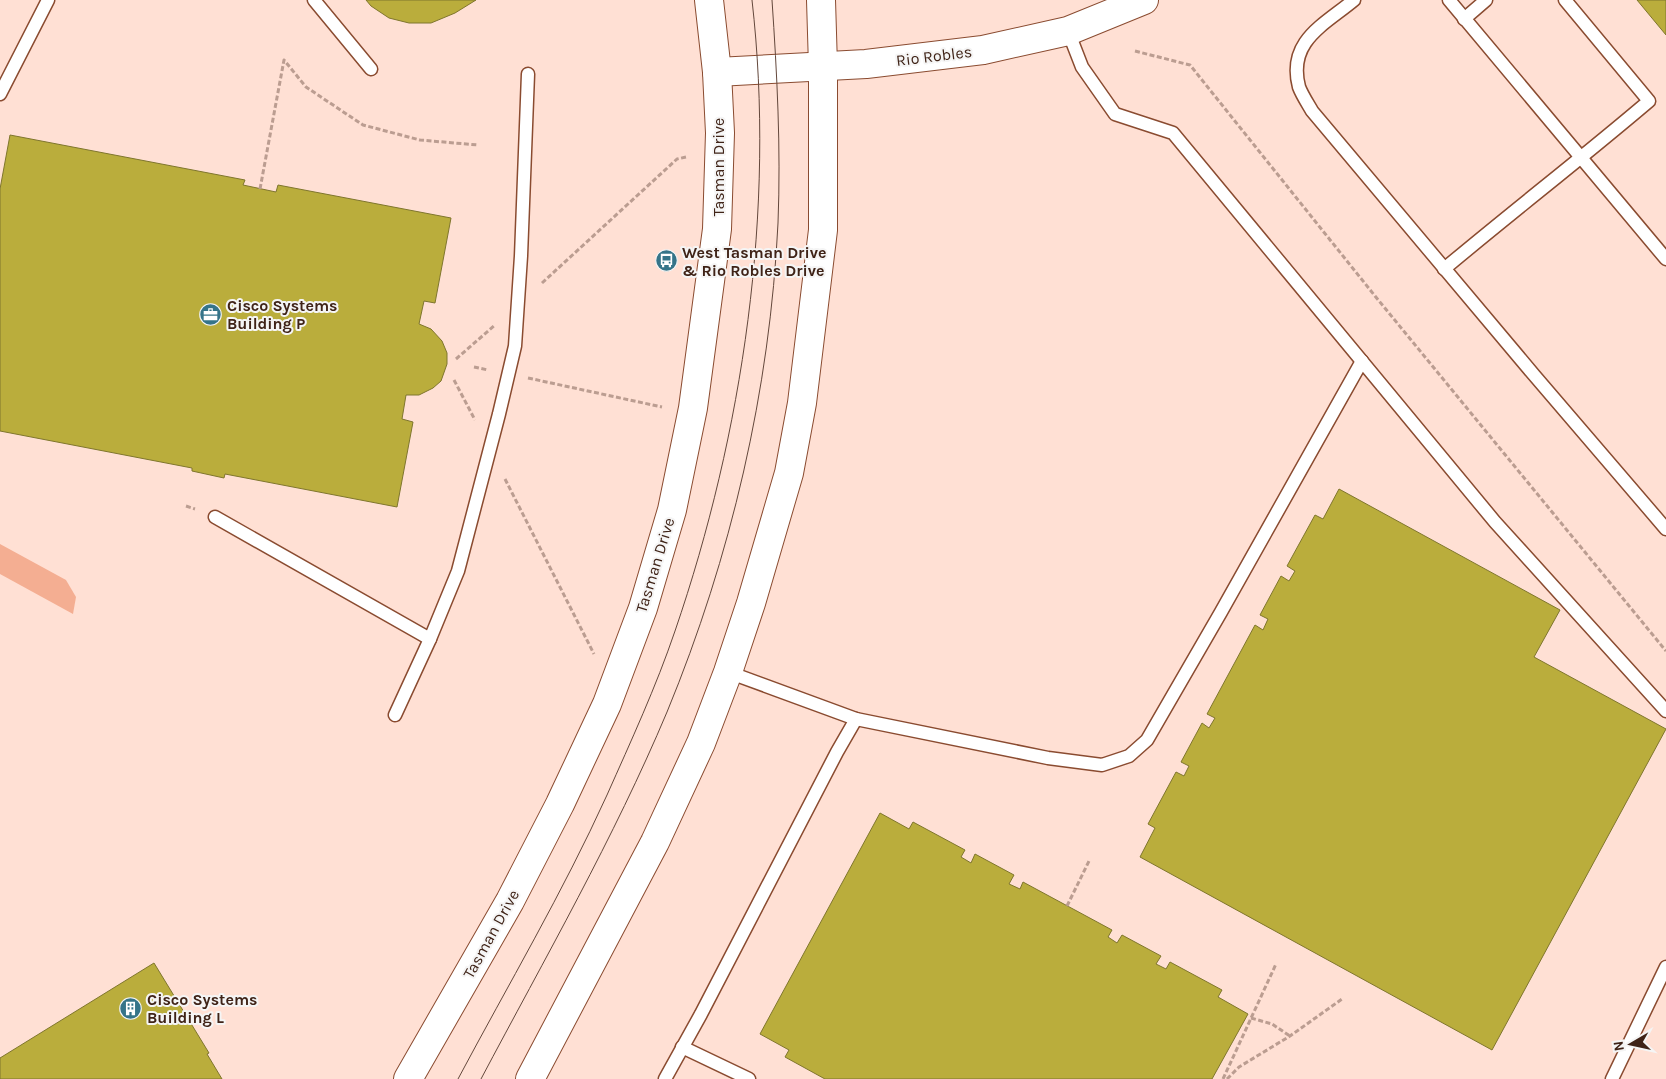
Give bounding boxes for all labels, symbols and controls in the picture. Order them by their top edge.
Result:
street label: Rio Robles [895,42,973,70]
street label: Tasman Drive [709,118,728,216]
place label: West Tasman Drive & Rio Robles Drive [682,243,826,280]
bus stop icon: West Tasman Drive & Rio Robles Drive [654,249,678,273]
place label: Cisco Systems Building P [227,296,338,333]
office icon: Cisco Systems Building P [199,302,223,326]
street label: Tasman Drive [632,515,678,615]
street label: Tasman Drive [459,886,523,982]
place label: Cisco Systems Building L [147,990,258,1027]
building icon: Cisco Systems Building L [119,996,143,1020]
north arrow [1606,1019,1656,1069]
text: N [1609,1040,1628,1052]

